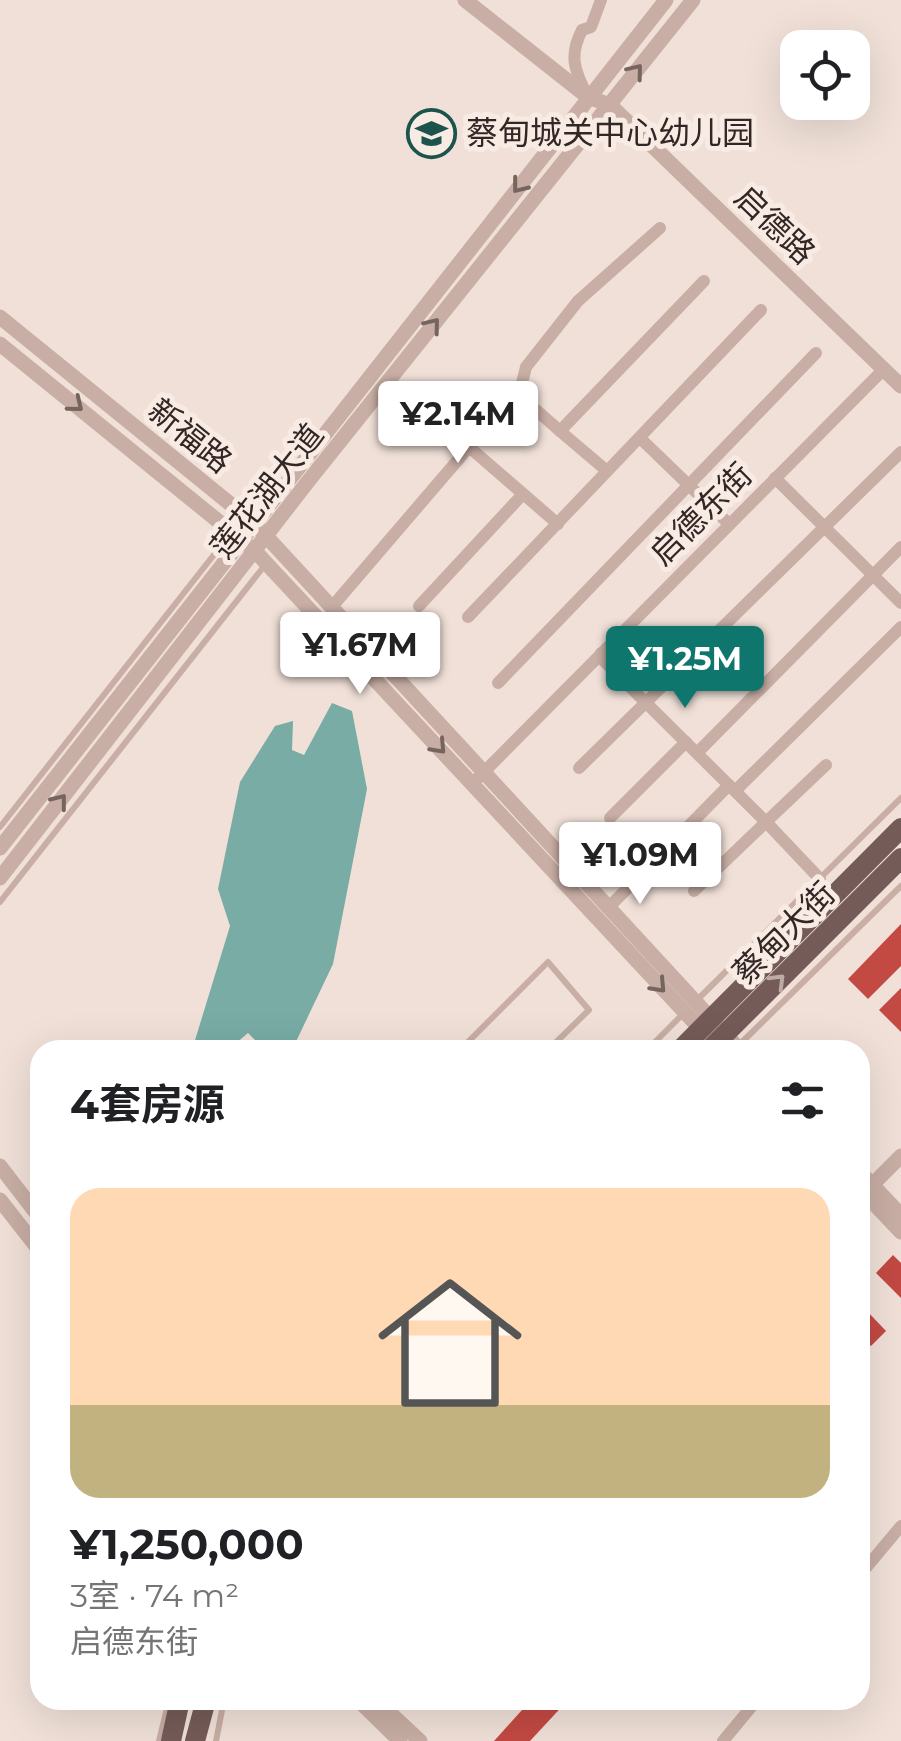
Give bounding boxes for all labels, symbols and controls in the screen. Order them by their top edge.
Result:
map controls [780,30,870,120]
button: locate [780,30,870,120]
one-way arrow [624,65,642,83]
school or university icon: 蔡甸城关中心幼儿园 [405,107,457,159]
place label: 蔡甸城关中心幼儿园 [466,113,754,152]
one-way arrow [513,175,531,193]
street label: 启德路 [727,177,823,272]
one-way arrow [421,318,439,336]
pin: ¥2.14M [377,381,539,466]
street label: 新福路 [141,390,240,481]
one-way arrow [64,393,82,411]
text: ¥2.14M [400,394,516,433]
street label: 莲花湖大道 [202,416,331,566]
street label: 启德东街 [642,455,760,573]
pin: ¥1.67M [279,612,441,697]
text: ¥1.67M [302,625,418,664]
pin: ¥1.25M [604,626,766,711]
text: ¥1.25M [628,639,742,678]
one-way arrow [427,736,445,754]
one-way arrow [48,794,66,812]
pin: ¥1.09M [559,822,721,907]
text: ¥1.09M [581,835,699,874]
street label: 蔡甸大街 [725,874,843,992]
one-way arrow [647,974,665,993]
one-way arrow [766,975,784,993]
icon: filters [775,1073,830,1128]
text: 4套房源 [70,1078,225,1130]
icon: home [360,1253,540,1433]
text: ¥1,250,000 [70,1518,304,1570]
text: 3室 · 74 m² [70,1576,239,1615]
text: 启德东街 [70,1622,198,1661]

